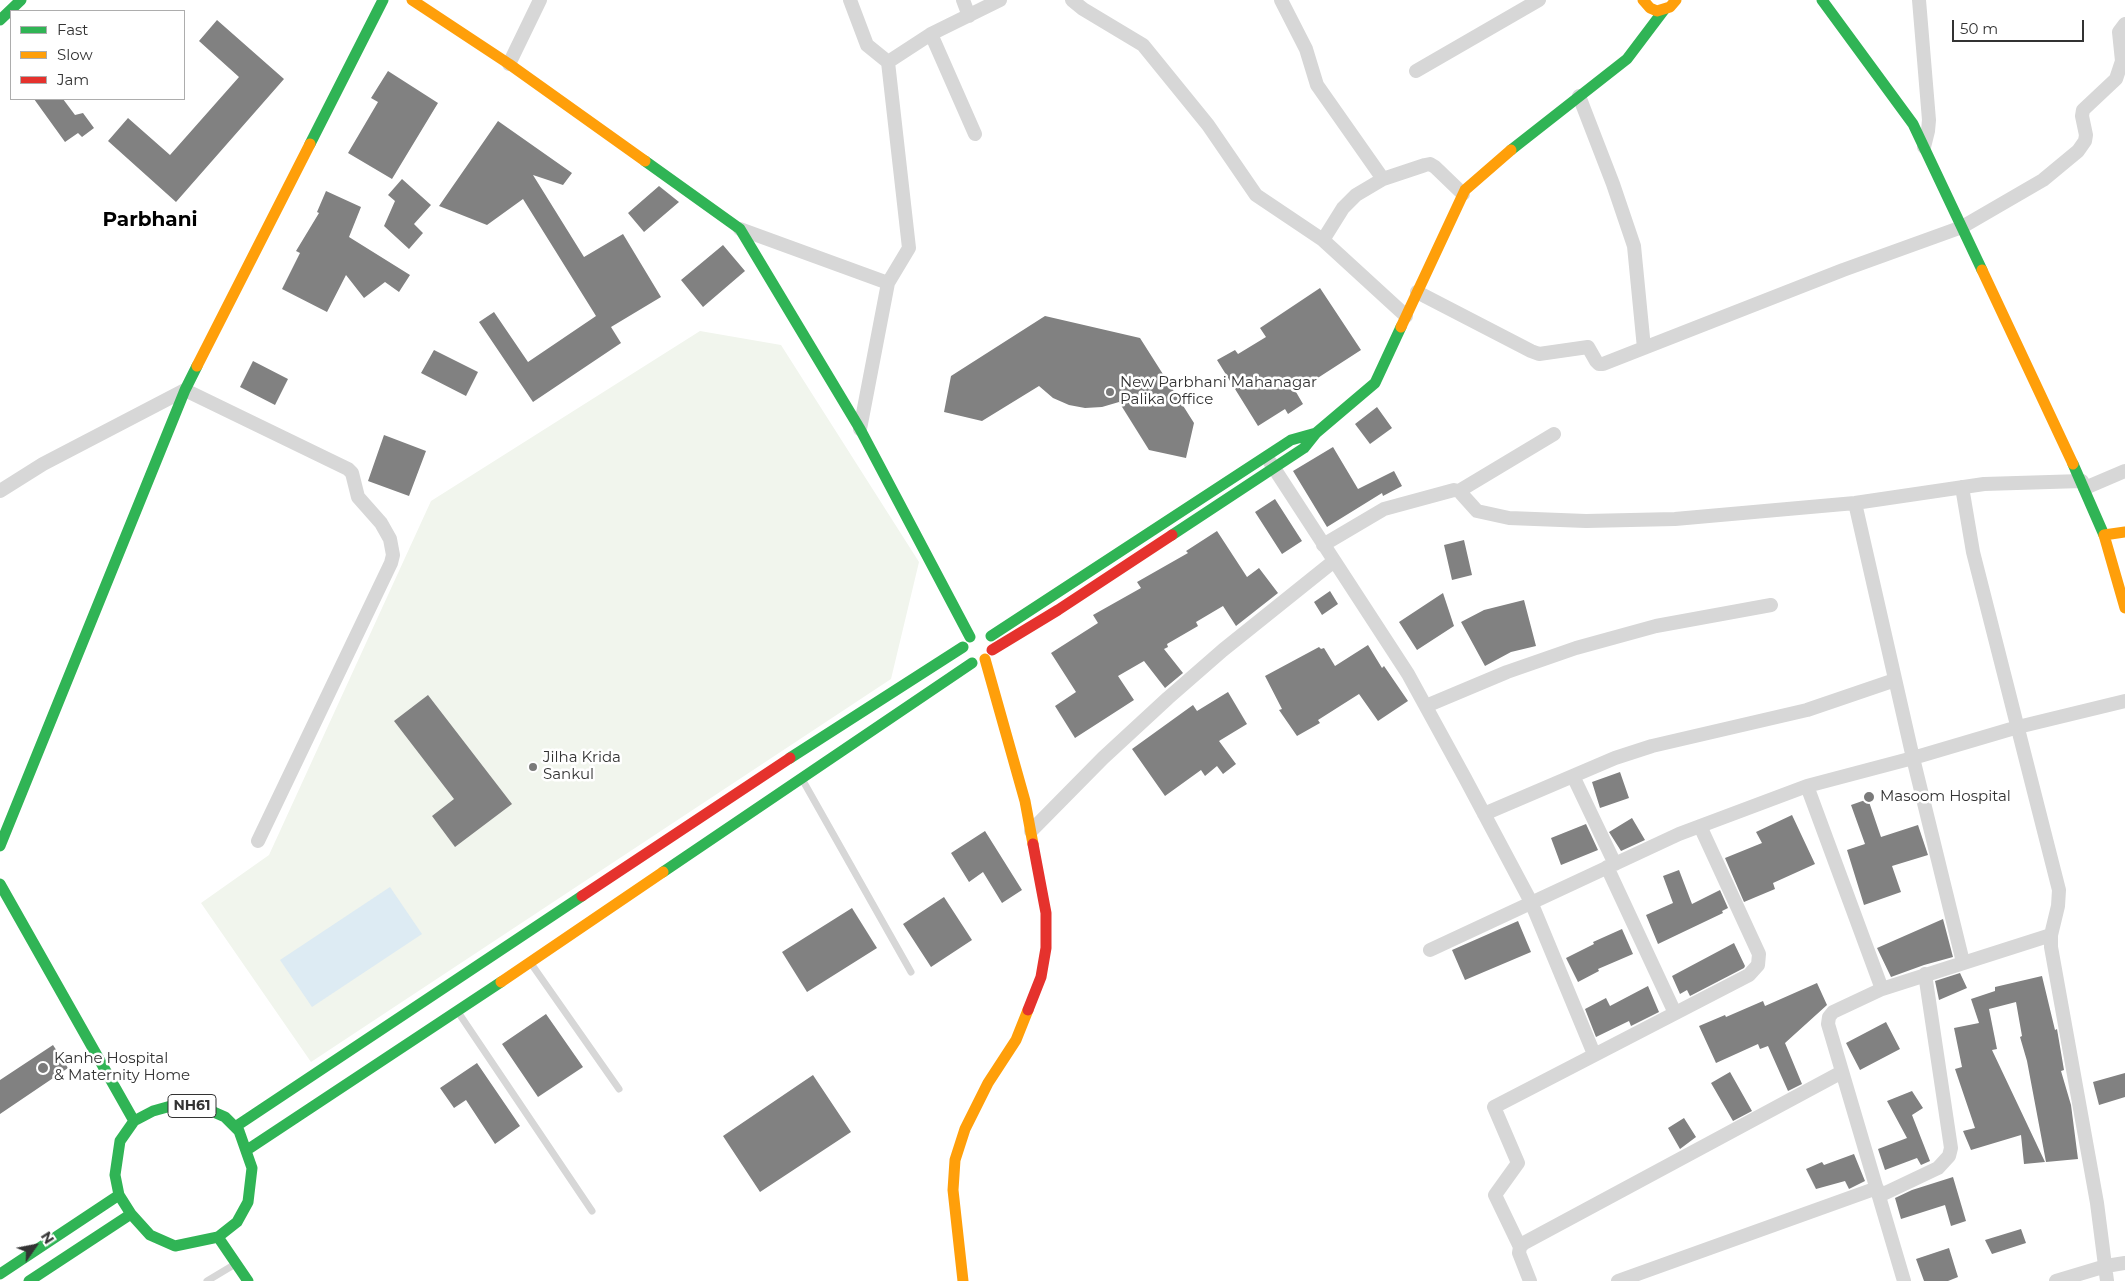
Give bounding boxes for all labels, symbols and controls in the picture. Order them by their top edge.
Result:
legend [10,10,185,100]
scale bar [1955,10,2088,42]
text: 50 m [1960,19,1998,38]
text: Fast [57,20,88,39]
text: Slow [57,45,93,64]
text: Jam [57,70,89,89]
district label: Parbhani [102,208,198,232]
place label: New Parbhani Mahanagar Palika Office [1120,374,1317,409]
marker: New Parbhani Mahanagar Palika Office [1104,386,1116,398]
place label: Jilha Krida Sankul [543,749,621,784]
marker: Jilha Krida Sankul [527,761,539,773]
place label: Masoom Hospital [1880,788,2011,806]
marker: Masoom Hospital [1862,790,1876,804]
place label: Kanhe Hospital & Maternity Home [54,1050,190,1085]
marker: Kanhe Hospital & Maternity Home [36,1061,50,1075]
road number: NH61 [168,1094,216,1118]
north arrow [10,1221,60,1271]
text: N [37,1228,58,1247]

